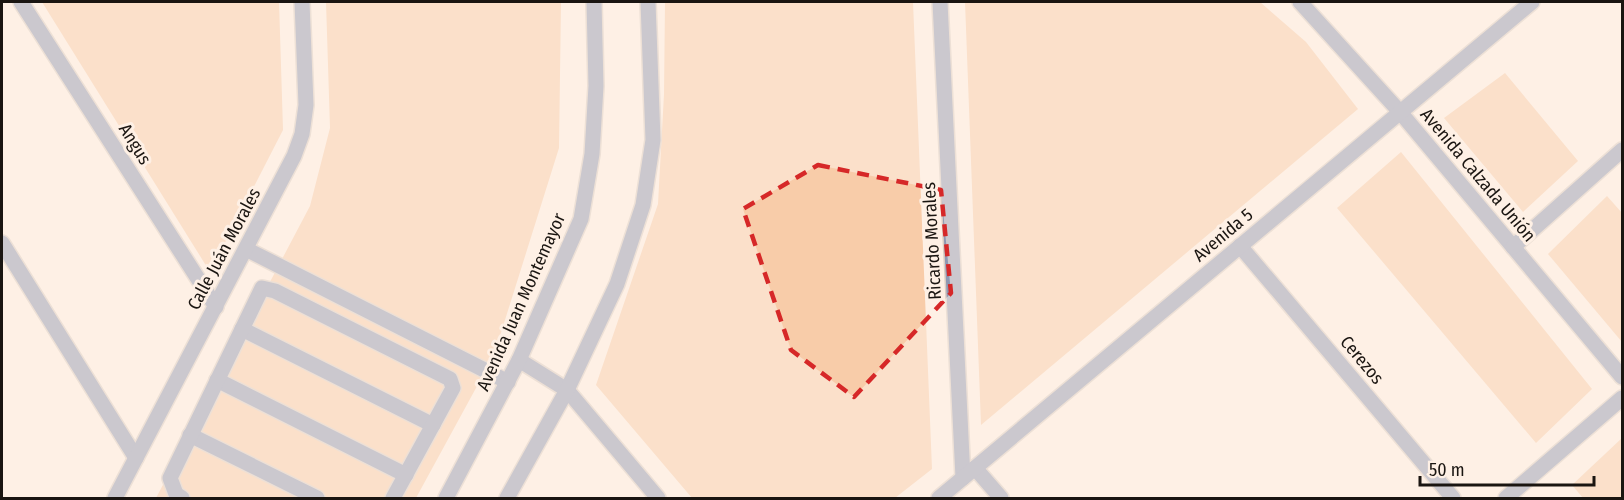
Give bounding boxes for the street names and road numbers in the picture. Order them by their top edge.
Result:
street label: Avenida Calzada Unión [1416,104,1540,246]
street label: Angus [114,119,156,169]
street label: Ricardo Morales [918,181,946,300]
street label: Calle Juán Morales [183,184,266,314]
street label: Avenida 5 [1189,204,1257,266]
street label: Avenida Juan Montemayor [472,209,570,394]
street label: Cerezos [1335,331,1389,389]

